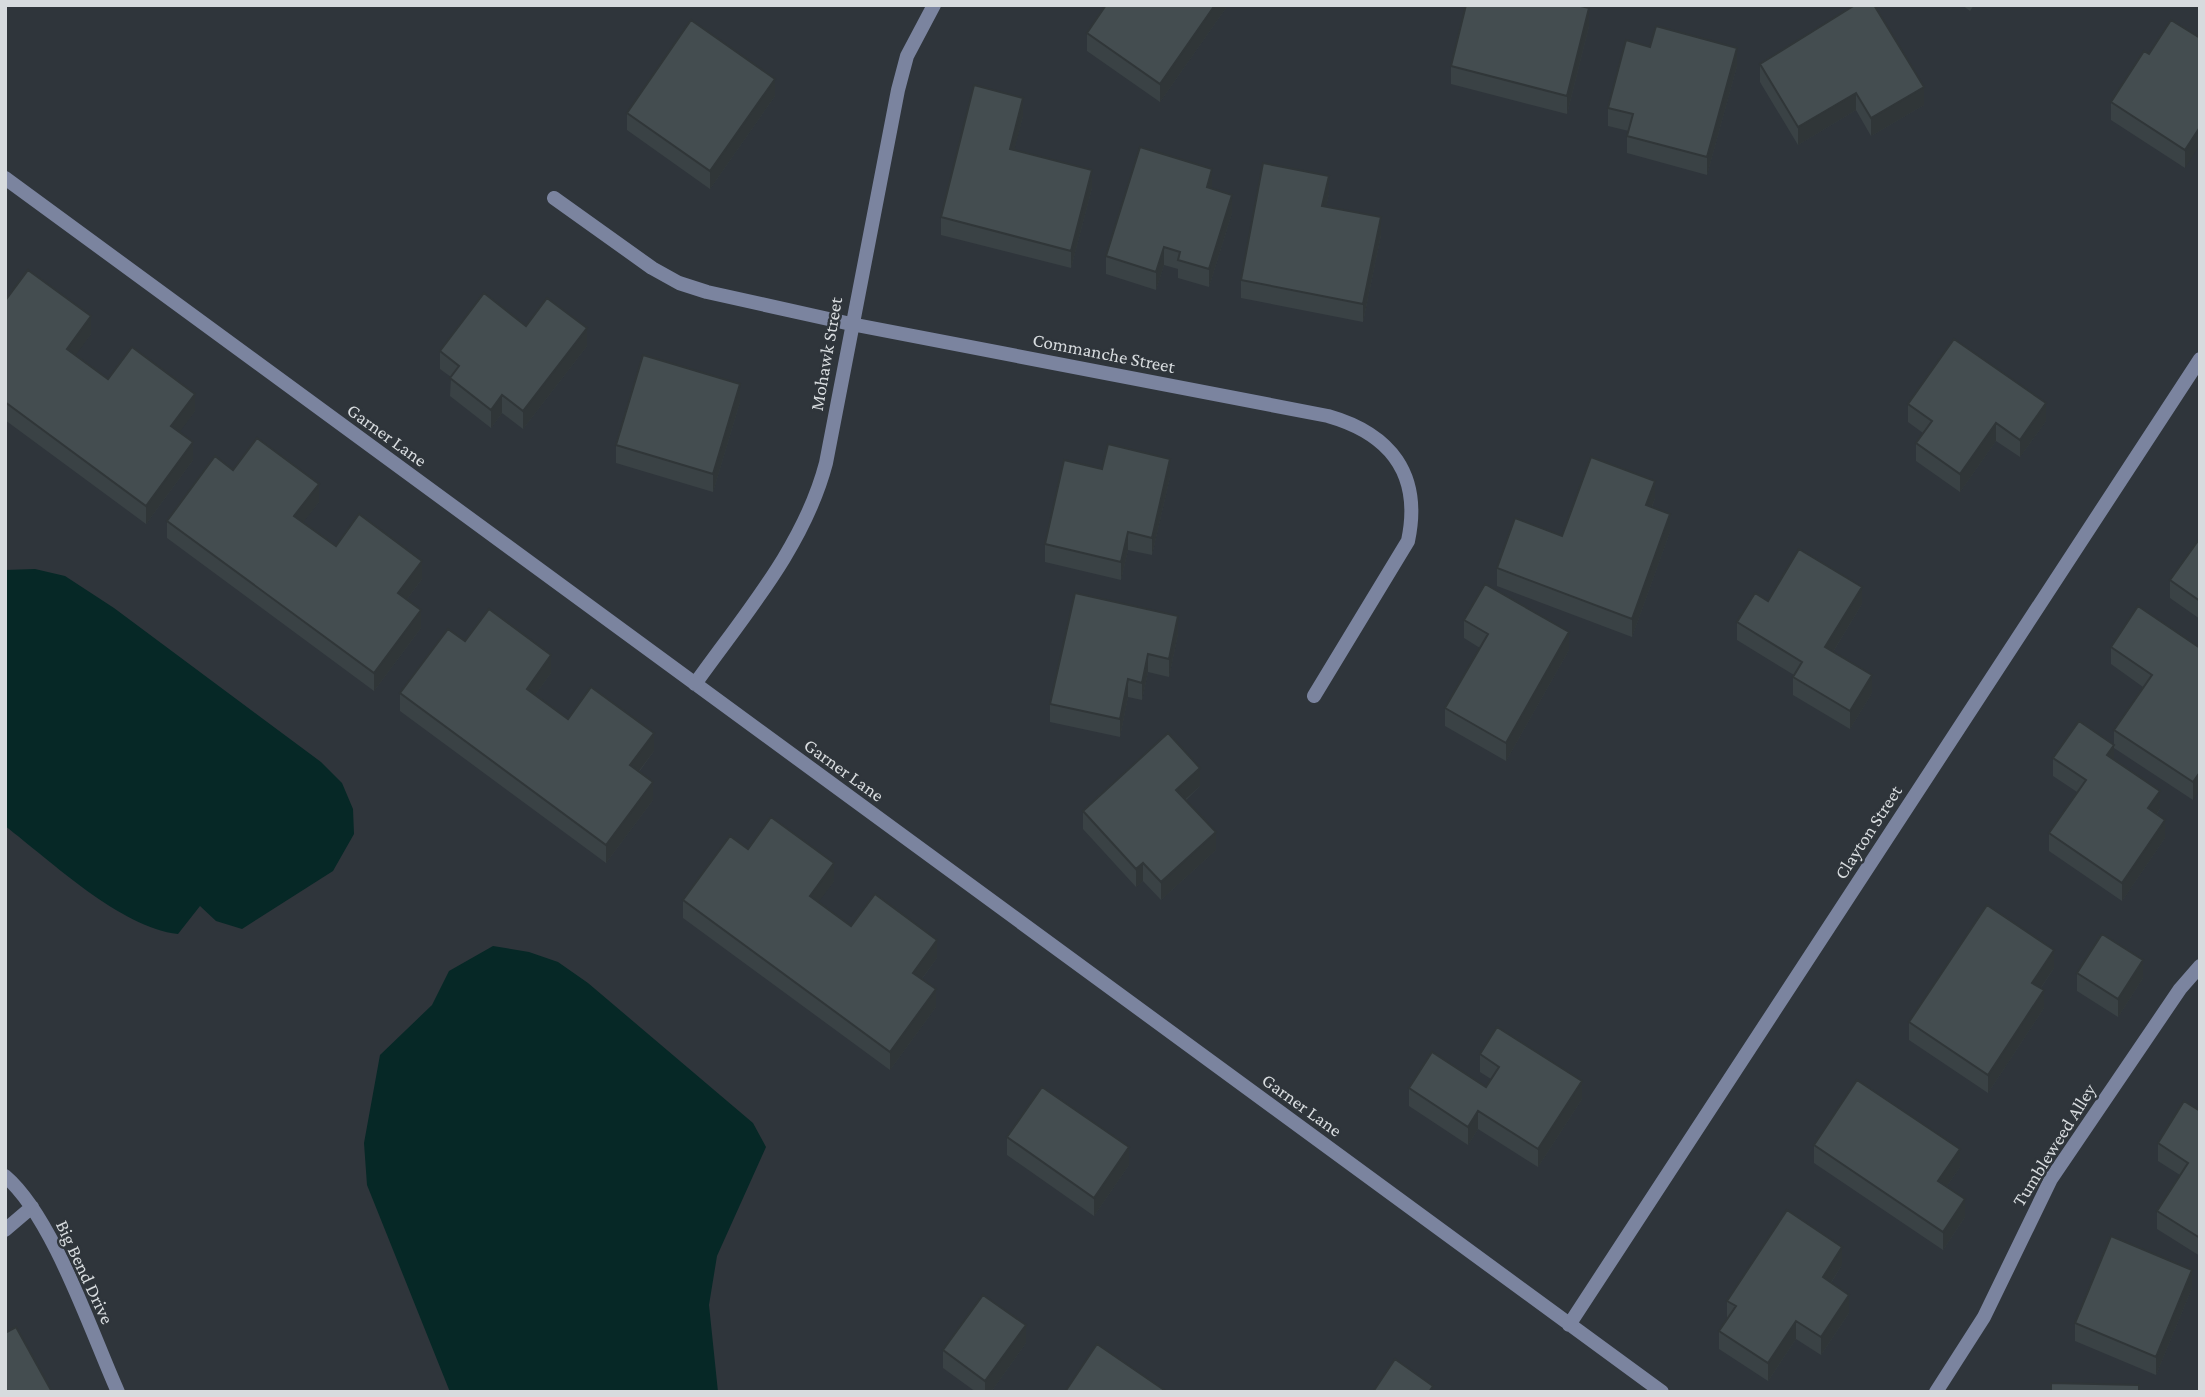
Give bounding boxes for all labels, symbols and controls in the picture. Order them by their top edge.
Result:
street label: Mohawk Street [806,295,846,413]
street label: Commanche Street [1031,329,1178,377]
street label: Garner Lane [343,399,431,471]
street label: Garner Lane [800,734,888,806]
street label: Clayton Street [1830,781,1906,883]
street label: Garner Lane [1258,1069,1346,1141]
street label: Tumbleweed Alley [2008,1080,2100,1210]
street label: Big Bend Drive [52,1217,118,1327]

